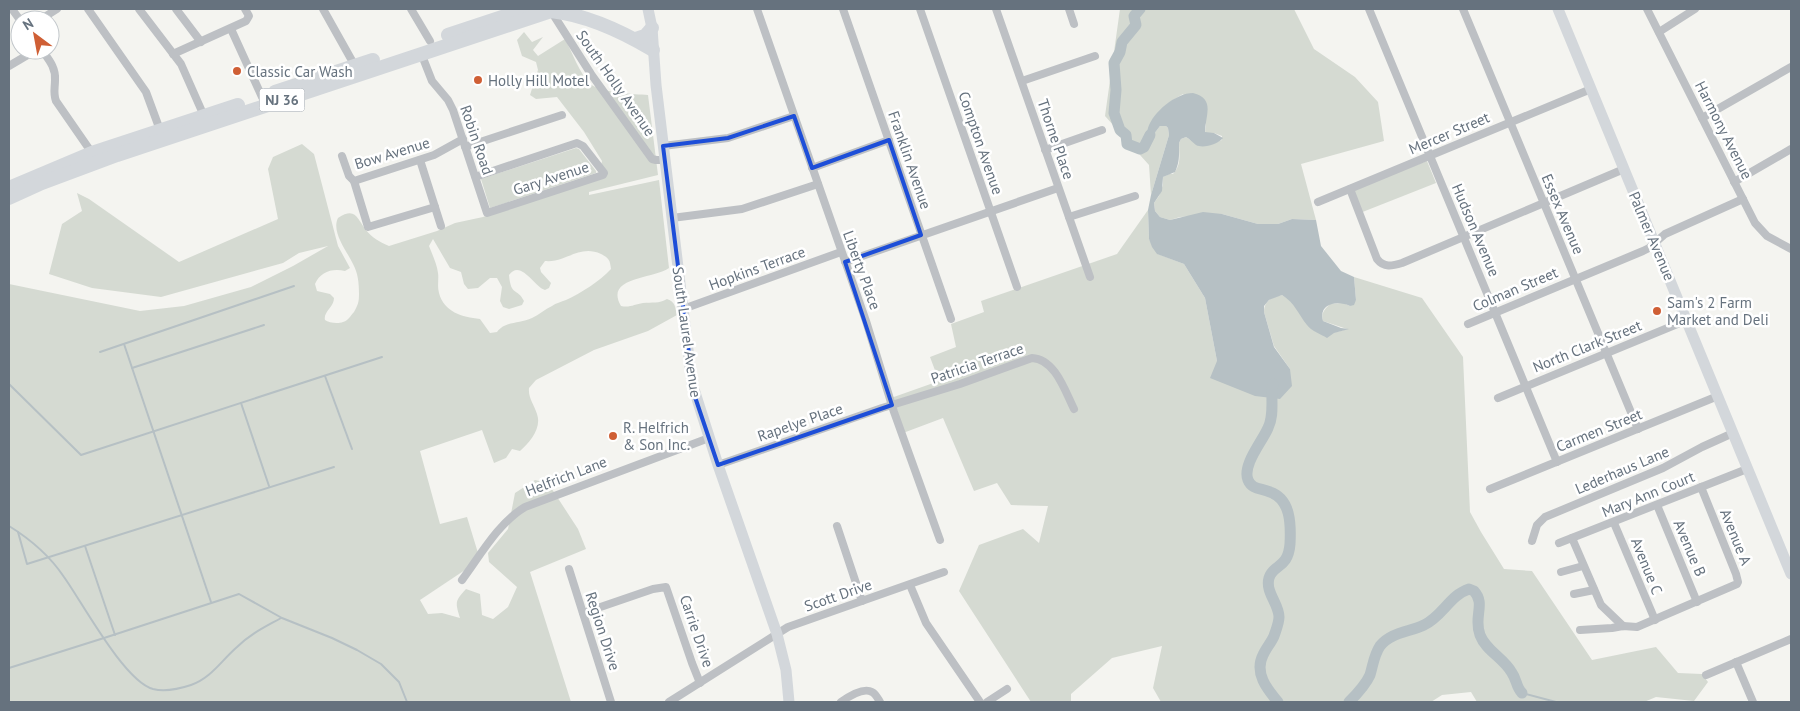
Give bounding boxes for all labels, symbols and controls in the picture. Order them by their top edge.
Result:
north arrow [10,10,60,60]
text: N [19,14,37,34]
street label: South Holly Avenue [572,26,660,140]
place label: Classic Car Wash [247,62,353,81]
marker: Classic Car Wash [231,65,243,77]
place label: Holly Hill Motel [488,71,590,90]
marker: Holly Hill Motel [472,74,484,86]
street label: Harmony Avenue [1691,78,1757,182]
road number: NJ 36 [260,88,304,112]
street label: Compton Avenue [954,89,1008,197]
street label: Thorne Place [1033,96,1079,182]
street label: Robin Road [456,103,498,177]
street label: Mercer Street [1406,107,1492,159]
street label: Franklin Avenue [884,108,936,212]
street label: Bow Avenue [352,133,432,173]
street label: Gary Avenue [511,157,591,199]
street label: Essex Avenue [1538,171,1588,257]
street label: Hudson Avenue [1448,181,1504,279]
street label: Palmer Avenue [1625,189,1679,283]
street label: Liberty Place [839,228,885,312]
street label: Hopkins Terrace [706,242,808,294]
street label: Colman Street [1470,263,1560,315]
street label: South Laurel Avenue [668,265,706,399]
place label: Sam's 2 Farm Market and Deli [1667,293,1769,329]
marker: Sam's 2 Farm Market and Deli [1651,305,1663,317]
street label: North Clark Street [1530,316,1644,376]
street label: Patricia Terrace [928,338,1026,388]
street label: Rapelye Place [755,399,845,445]
street label: Carmen Street [1553,404,1645,456]
place label: R. Helfrich & Son Inc. [623,418,690,454]
marker: R. Helfrich & Son Inc. [607,430,619,442]
street label: Lederhaus Lane [1572,442,1672,498]
street label: Helfrich Lane [523,452,609,500]
street label: Mary Ann Court [1599,467,1697,521]
street label: Avenue A [1716,506,1756,568]
street label: Avenue B [1670,517,1710,579]
street label: Avenue C [1627,535,1667,597]
street label: Scott Drive [802,575,874,615]
street label: Region Drive [581,589,625,673]
street label: Carrie Drive [676,592,718,670]

